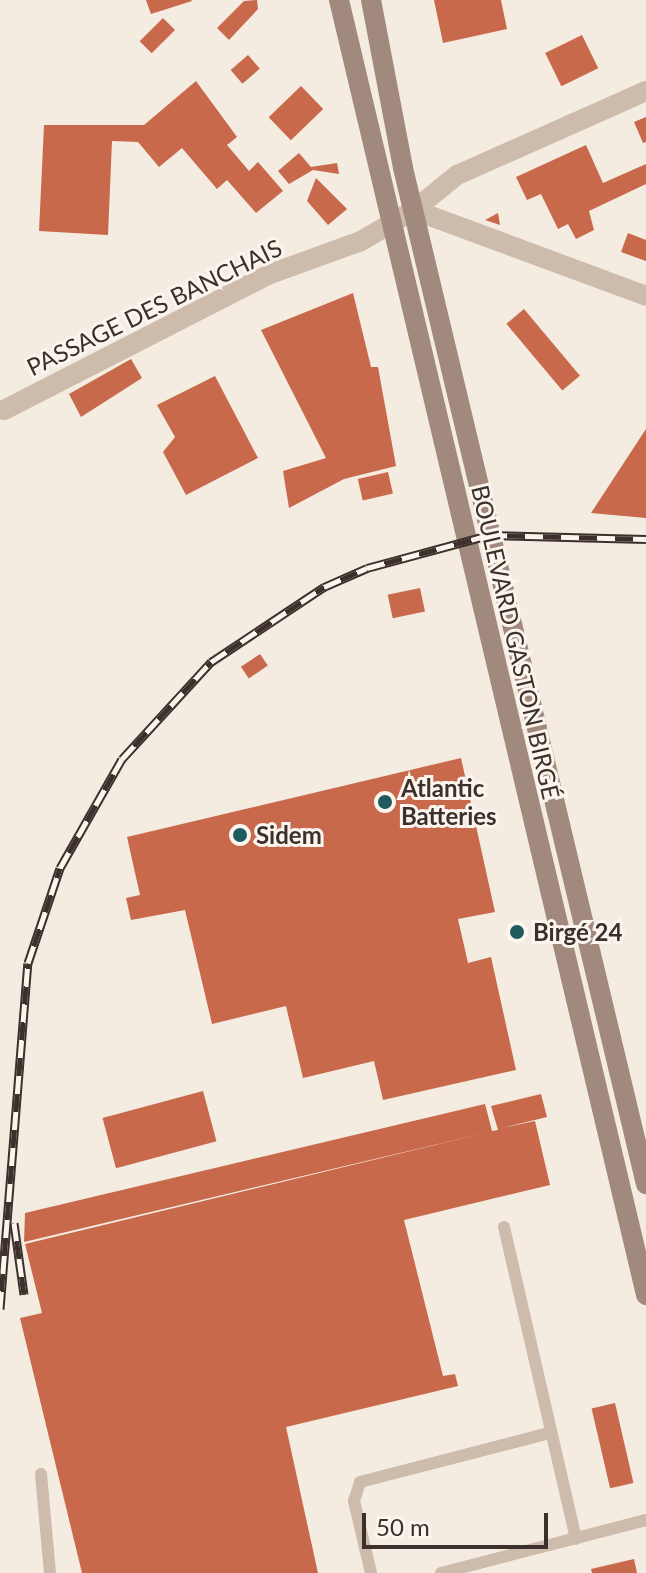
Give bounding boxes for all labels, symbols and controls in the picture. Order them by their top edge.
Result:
street label: PASSAGE DES BANCHAIS [22,233,286,381]
street label: BOULEVARD GASTON BIRGÉ [466,482,566,802]
place label: Atlantic Batteries [401,774,497,830]
marker: Atlantic Batteries [376,793,394,811]
place label: Sidem [256,821,322,849]
marker: Sidem [231,826,249,844]
place label: Birgé 24 [533,918,622,946]
marker: Birgé 24 [508,923,526,941]
scale bar [366,1497,552,1547]
text: 50 m [376,1512,430,1541]

